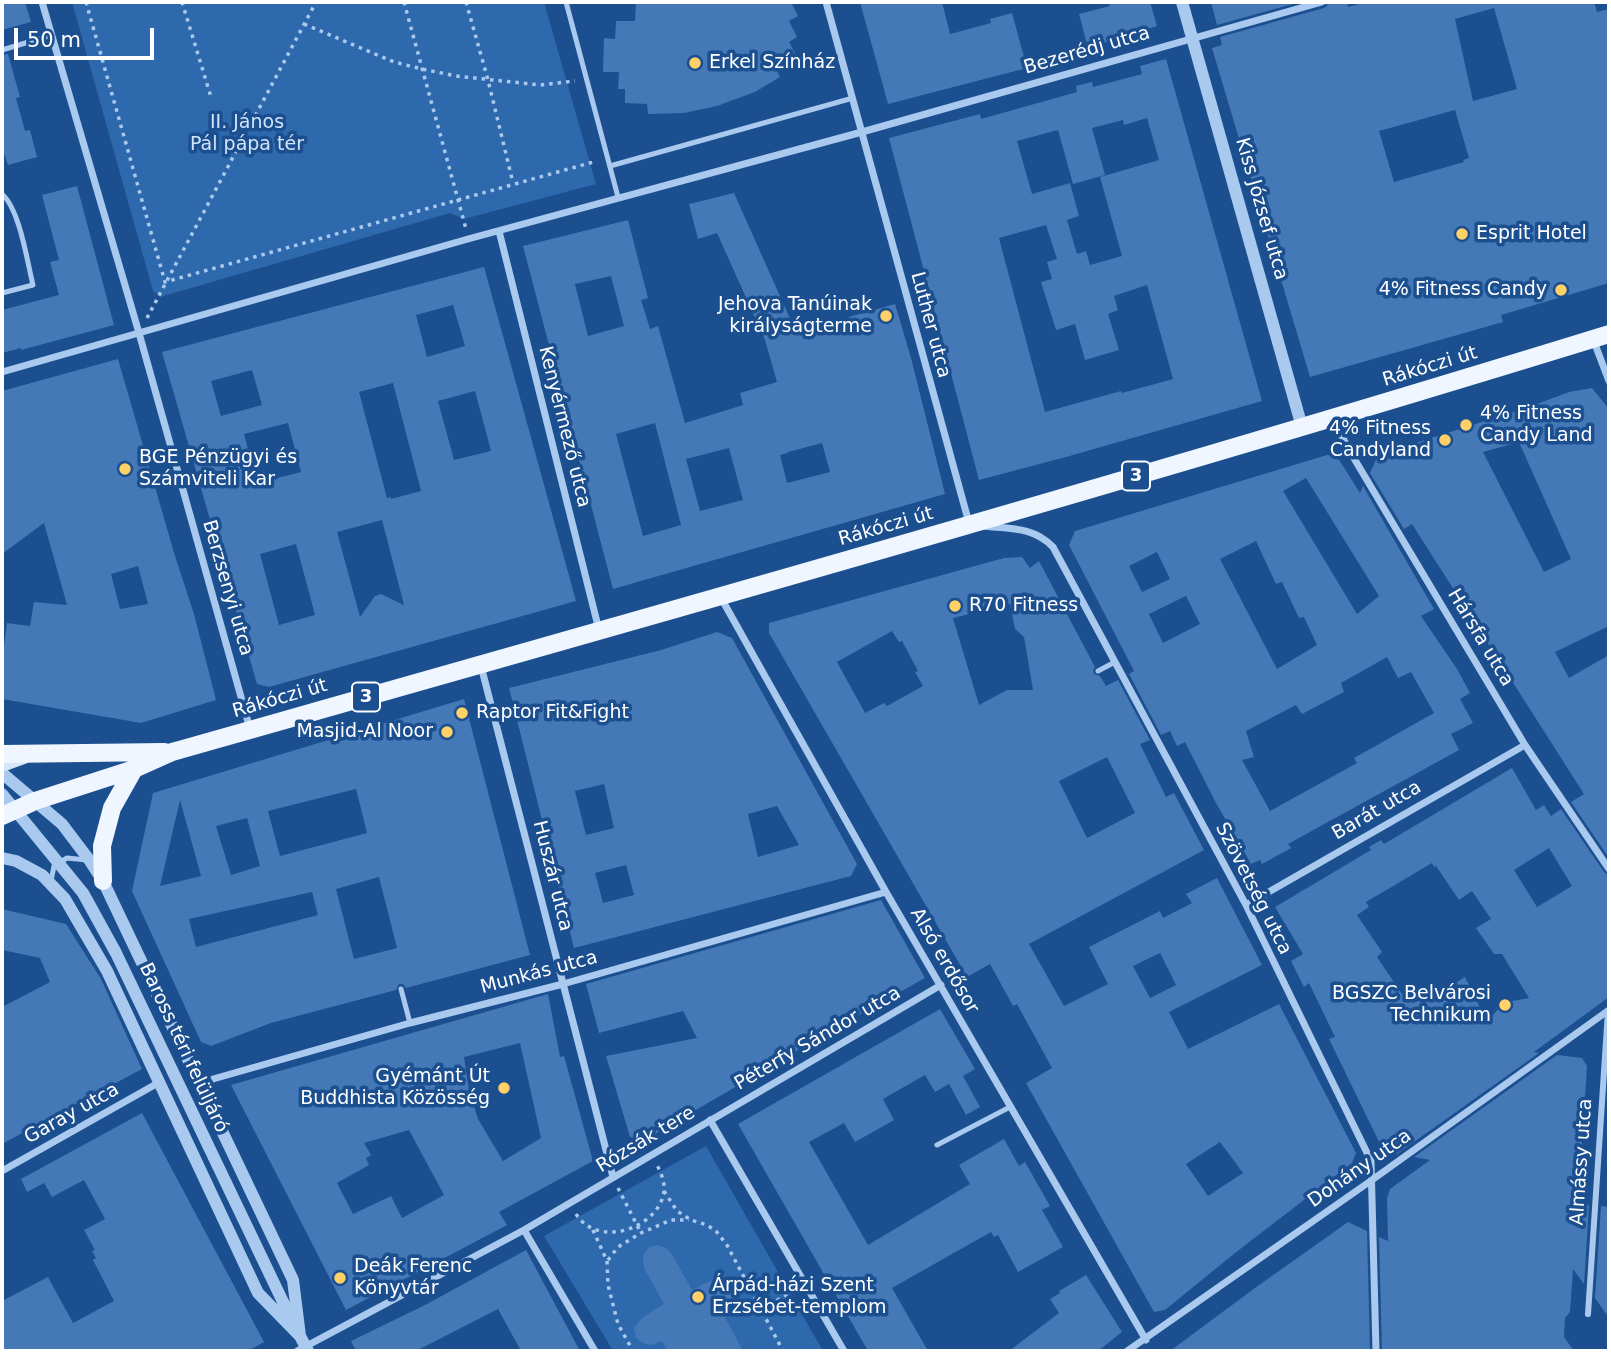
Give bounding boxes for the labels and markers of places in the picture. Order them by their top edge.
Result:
place label: Erkel Színház [709,52,835,74]
marker: Erkel Színház [687,55,703,71]
place label: Esprit Hotel [1476,223,1587,245]
marker: Esprit Hotel [1454,226,1470,242]
place label: 4% Fitness Candy [1379,279,1547,301]
marker: 4% Fitness Candy [1553,282,1569,298]
place label: Jehova Tanúinak királyságterme [718,294,872,338]
marker: Jehova Tanúinak királyságterme [878,308,894,324]
place label: 4% Fitness Candy Land [1480,403,1593,447]
marker: 4% Fitness Candy Land [1458,417,1474,433]
place label: 4% Fitness Candyland [1329,418,1431,462]
marker: 4% Fitness Candyland [1437,432,1453,448]
place label: BGE Pénzügyi és Számviteli Kar [139,447,297,491]
marker: BGE Pénzügyi és Számviteli Kar [117,461,133,477]
place label: R70 Fitness [969,595,1078,617]
marker: R70 Fitness [947,598,963,614]
place label: Raptor Fit&Fight [476,702,629,724]
marker: Raptor Fit&Fight [454,705,470,721]
place label: Masjid-Al Noor [296,721,433,743]
marker: Masjid-Al Noor [439,724,455,740]
place label: BGSZC Belvárosi Technikum [1332,983,1491,1027]
marker: BGSZC Belvárosi Technikum [1497,997,1513,1013]
place label: Gyémánt Út Buddhista Közösség [300,1066,490,1110]
marker: Gyémánt Út Buddhista Közösség [496,1080,512,1096]
place label: Deák Ferenc Könyvtár [354,1256,472,1300]
marker: Deák Ferenc Könyvtár [332,1270,348,1286]
place label: Árpád-házi Szent Erzsébet-templom [712,1275,887,1319]
marker: Árpád-házi Szent Erzsébet-templom [690,1289,706,1305]

